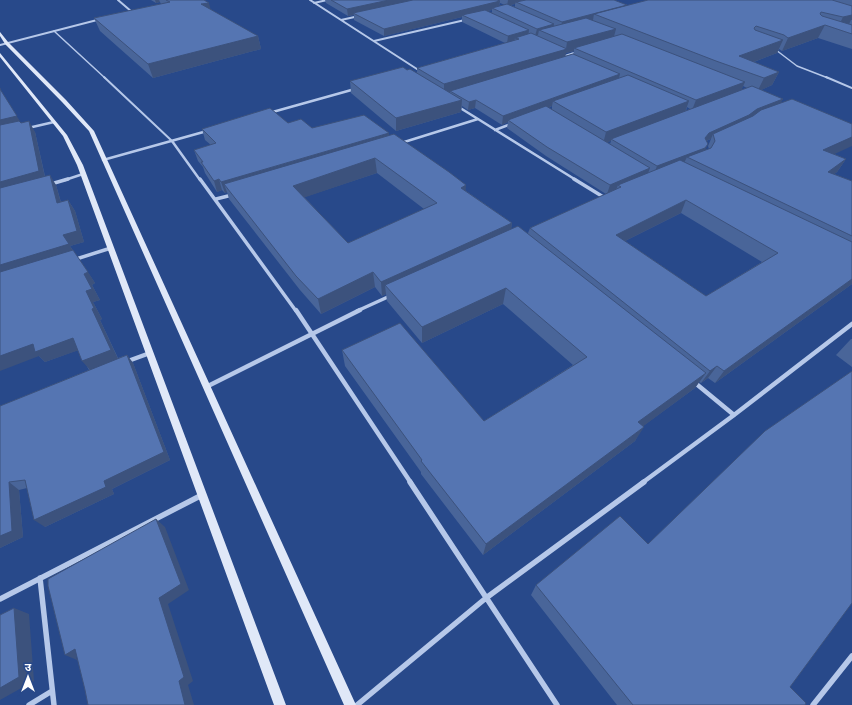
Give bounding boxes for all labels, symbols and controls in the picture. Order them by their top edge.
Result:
north arrow [8,657,48,697]
text: उ [25,661,32,674]

